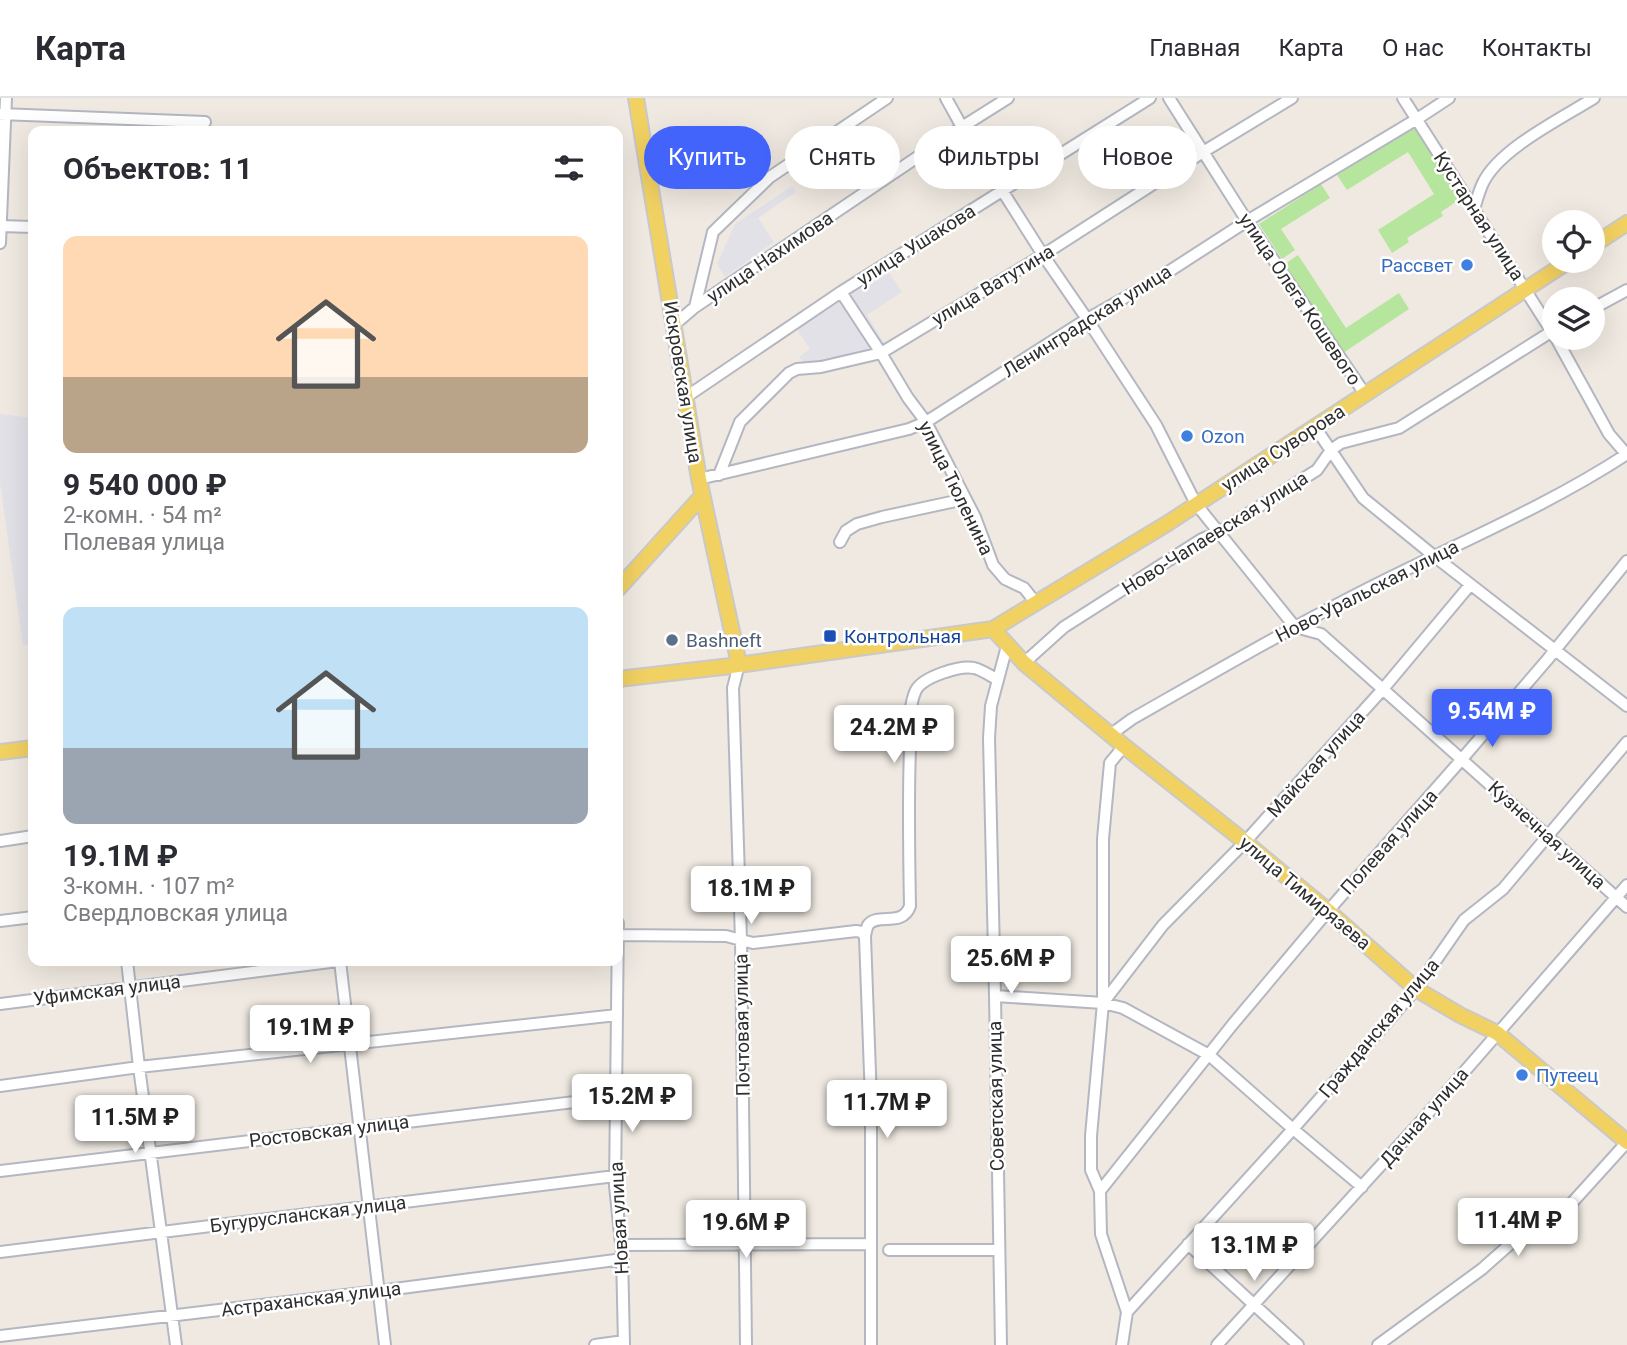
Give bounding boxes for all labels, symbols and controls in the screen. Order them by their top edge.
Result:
text: Карта [35,29,126,68]
text: Главная [1149,34,1240,62]
text: Карта [1278,34,1344,62]
text: О нас [1382,34,1444,62]
text: Контакты [1482,34,1592,62]
chip: Купить [644,126,771,189]
chip: Снять [785,126,900,189]
chip: Фильтры [914,126,1064,189]
chip: Новое [1078,126,1197,189]
street label: Кустарная улица [1429,147,1529,285]
icon: filters [550,149,588,187]
text: Объектов: 11 [63,151,253,186]
street label: улица Ушакова [852,199,980,291]
street label: улица Нахимова [703,206,837,308]
street label: улица Олега Кошевого [1234,209,1366,389]
map controls [1542,210,1605,350]
button: locate [1542,210,1605,273]
street label: улица Ватутина [928,239,1058,331]
place label: Рассвет [1381,254,1453,277]
marker: Рассвет [1459,257,1475,273]
street label: Ленинградская улица [998,260,1176,382]
icon: home [263,281,389,407]
button: layers [1542,287,1605,350]
street label: Искровская улица [659,299,707,465]
street label: улица Суворова [1217,400,1349,496]
street label: улица Тюленина [914,417,998,559]
place label: Ozon [1201,425,1245,448]
marker: Ozon [1179,428,1195,444]
street label: Ново-Чапаевская улица [1118,466,1312,600]
text: 9 540 000 ₽ [63,467,227,502]
text: 2-комн. · 54 m² [63,502,222,529]
text: Полевая улица [63,529,225,556]
street label: Ново-Уральская улица [1272,535,1462,647]
place label: Контрольная [844,625,961,648]
marker: Контрольная [822,628,838,644]
place label: Bashneft [686,629,762,652]
marker: Bashneft [664,632,680,648]
icon: home [263,652,389,778]
pin: 9.54M ₽ [1427,690,1557,749]
text: 9.54M ₽ [1448,698,1536,725]
pin: 24.2M ₽ [829,706,959,765]
street label: Майская улица [1262,706,1370,822]
text: 24.2M ₽ [850,714,938,741]
street label: Кузнечная улица [1483,776,1611,894]
street label: Полевая улица [1336,785,1442,899]
street label: улица Тимирязева [1234,831,1376,955]
text: 19.1M ₽ [63,838,178,873]
pin: 18.1M ₽ [686,866,816,926]
text: 3-комн. · 107 m² [63,873,235,900]
text: 18.1M ₽ [707,875,795,902]
text: Свердловская улица [63,900,288,927]
pin: 25.6M ₽ [946,936,1076,996]
text: 25.6M ₽ [967,945,1055,972]
street label: Почтовая улица [729,953,755,1097]
street label: Гражданская улица [1314,954,1444,1102]
street label: Уфимская улица [32,970,182,1010]
pin: 19.1M ₽ [245,1006,375,1065]
text: 19.1M ₽ [266,1014,354,1041]
street label: Советская улица [983,1021,1009,1171]
street label: Дачная улица [1375,1063,1473,1171]
place label: Путеец [1536,1064,1598,1087]
marker: Путеец [1514,1067,1530,1083]
pin: 15.2M ₽ [567,1074,697,1134]
pin: 11.7M ₽ [822,1080,952,1140]
text: 15.2M ₽ [588,1083,676,1110]
text: 11.7M ₽ [843,1089,931,1116]
pin: 11.5M ₽ [70,1096,200,1155]
text: 11.5M ₽ [91,1104,179,1131]
street label: Ростовская улица [248,1110,410,1152]
street label: Новая улица [605,1161,633,1275]
street label: Бугурусланская улица [209,1191,407,1237]
pin: 11.4M ₽ [1453,1198,1583,1258]
pin: 19.6M ₽ [681,1200,811,1260]
text: 11.4M ₽ [1474,1207,1562,1234]
text: 19.6M ₽ [702,1209,790,1236]
pin: 13.1M ₽ [1189,1224,1319,1283]
text: 13.1M ₽ [1210,1232,1298,1259]
street label: Астраханская улица [220,1277,402,1321]

